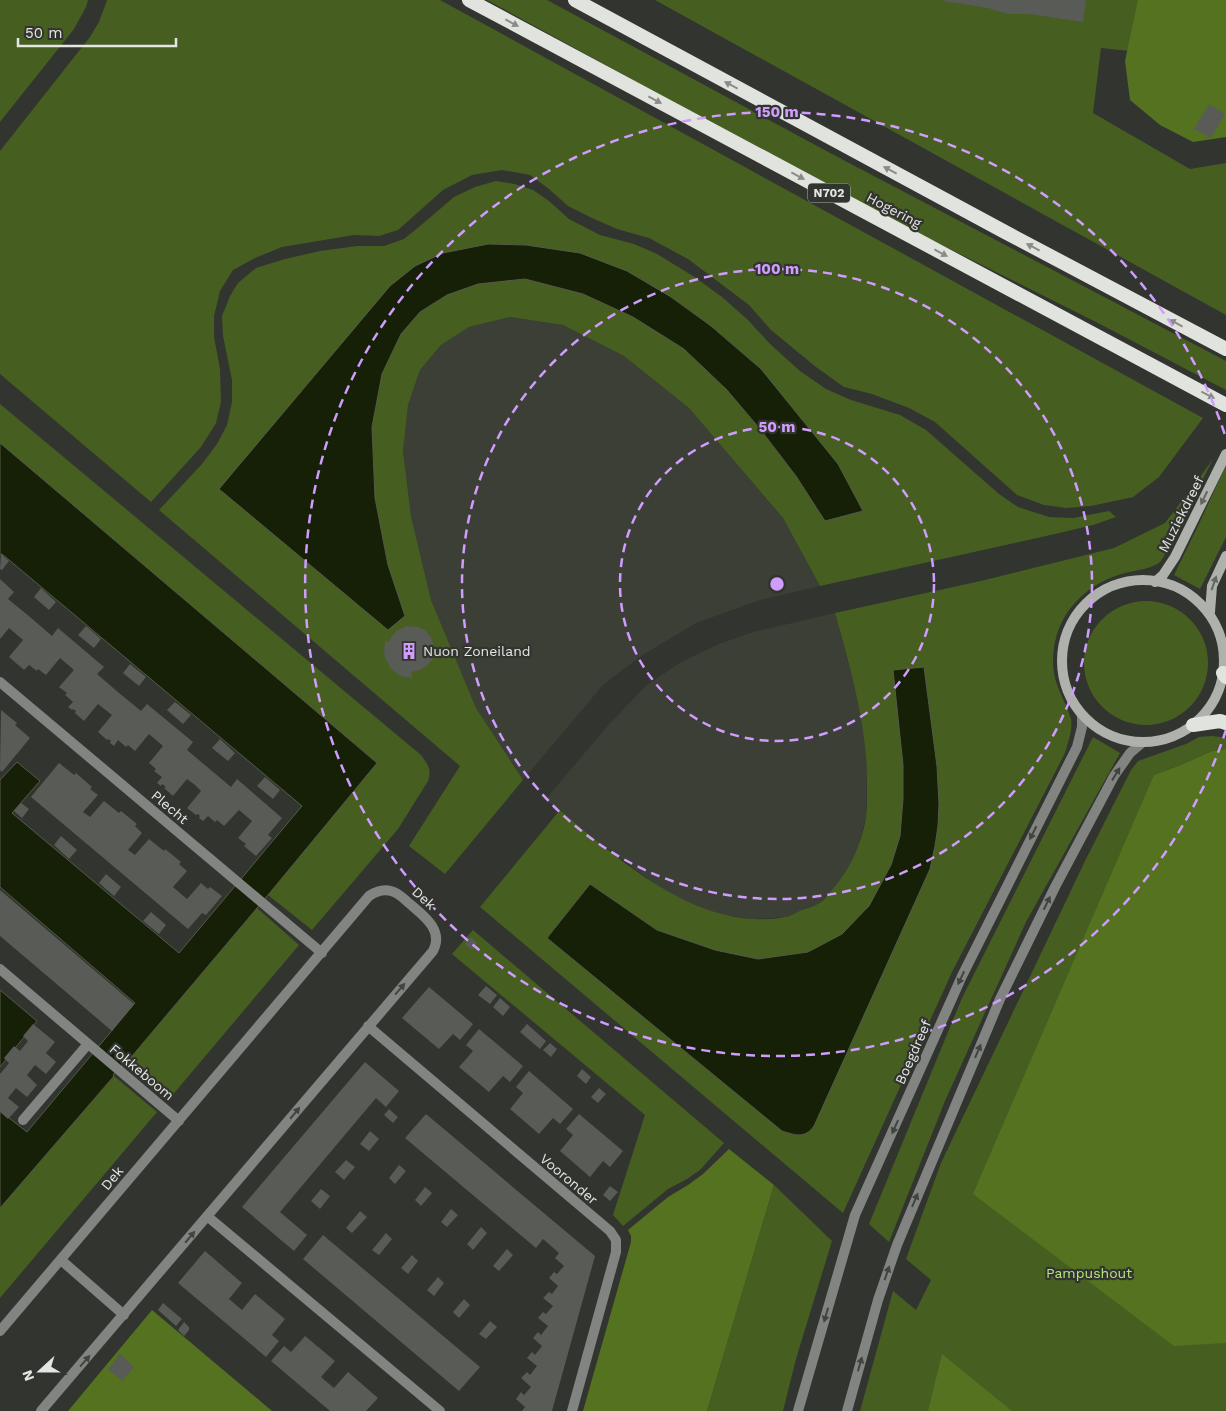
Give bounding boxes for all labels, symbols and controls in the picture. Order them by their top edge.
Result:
scale bar [18,15,175,47]
one-way arrow [504,19,519,27]
text: 50 m [25,24,62,42]
one-way arrow [724,81,738,89]
one-way arrow [648,96,662,104]
text: 150 m [755,103,799,121]
one-way arrow [882,166,897,174]
one-way arrow [791,172,805,181]
road number: N702 [808,184,850,202]
street label: Hogering [864,189,925,231]
one-way arrow [1026,243,1040,251]
one-way arrow [934,249,949,257]
text: 100 m [755,260,799,278]
one-way arrow [1169,319,1184,327]
one-way arrow [1200,391,1215,399]
text: 50 m [759,418,795,436]
street label: Muziekdreef [1155,473,1207,555]
one-way arrow [1200,491,1208,505]
centre of rings [768,575,786,593]
one-way arrow [1210,575,1218,590]
building icon: Nuon Zoneiland [399,641,419,661]
place label: Nuon Zoneiland [423,643,531,659]
one-way arrow [1111,768,1120,781]
street label: Plecht [148,787,192,827]
one-way arrow [1029,826,1037,840]
street label: Dek [409,883,439,913]
one-way arrow [1043,896,1051,911]
one-way arrow [956,971,965,986]
one-way arrow [394,984,406,996]
street label: Boegdreef [892,1017,935,1087]
street label: Fokkeboom [107,1041,177,1103]
one-way arrow [975,1043,982,1058]
one-way arrow [289,1107,300,1120]
one-way arrow [891,1120,899,1134]
street label: Vooronder [537,1150,601,1208]
street label: Dek [97,1163,127,1193]
one-way arrow [912,1193,920,1208]
one-way arrow [184,1231,195,1244]
one-way arrow [884,1265,892,1280]
park label: Pampushout [1046,1265,1132,1281]
one-way arrow [822,1308,830,1323]
north arrow [15,1346,65,1396]
one-way arrow [79,1354,90,1367]
one-way arrow [857,1356,865,1371]
text: N [19,1368,37,1383]

